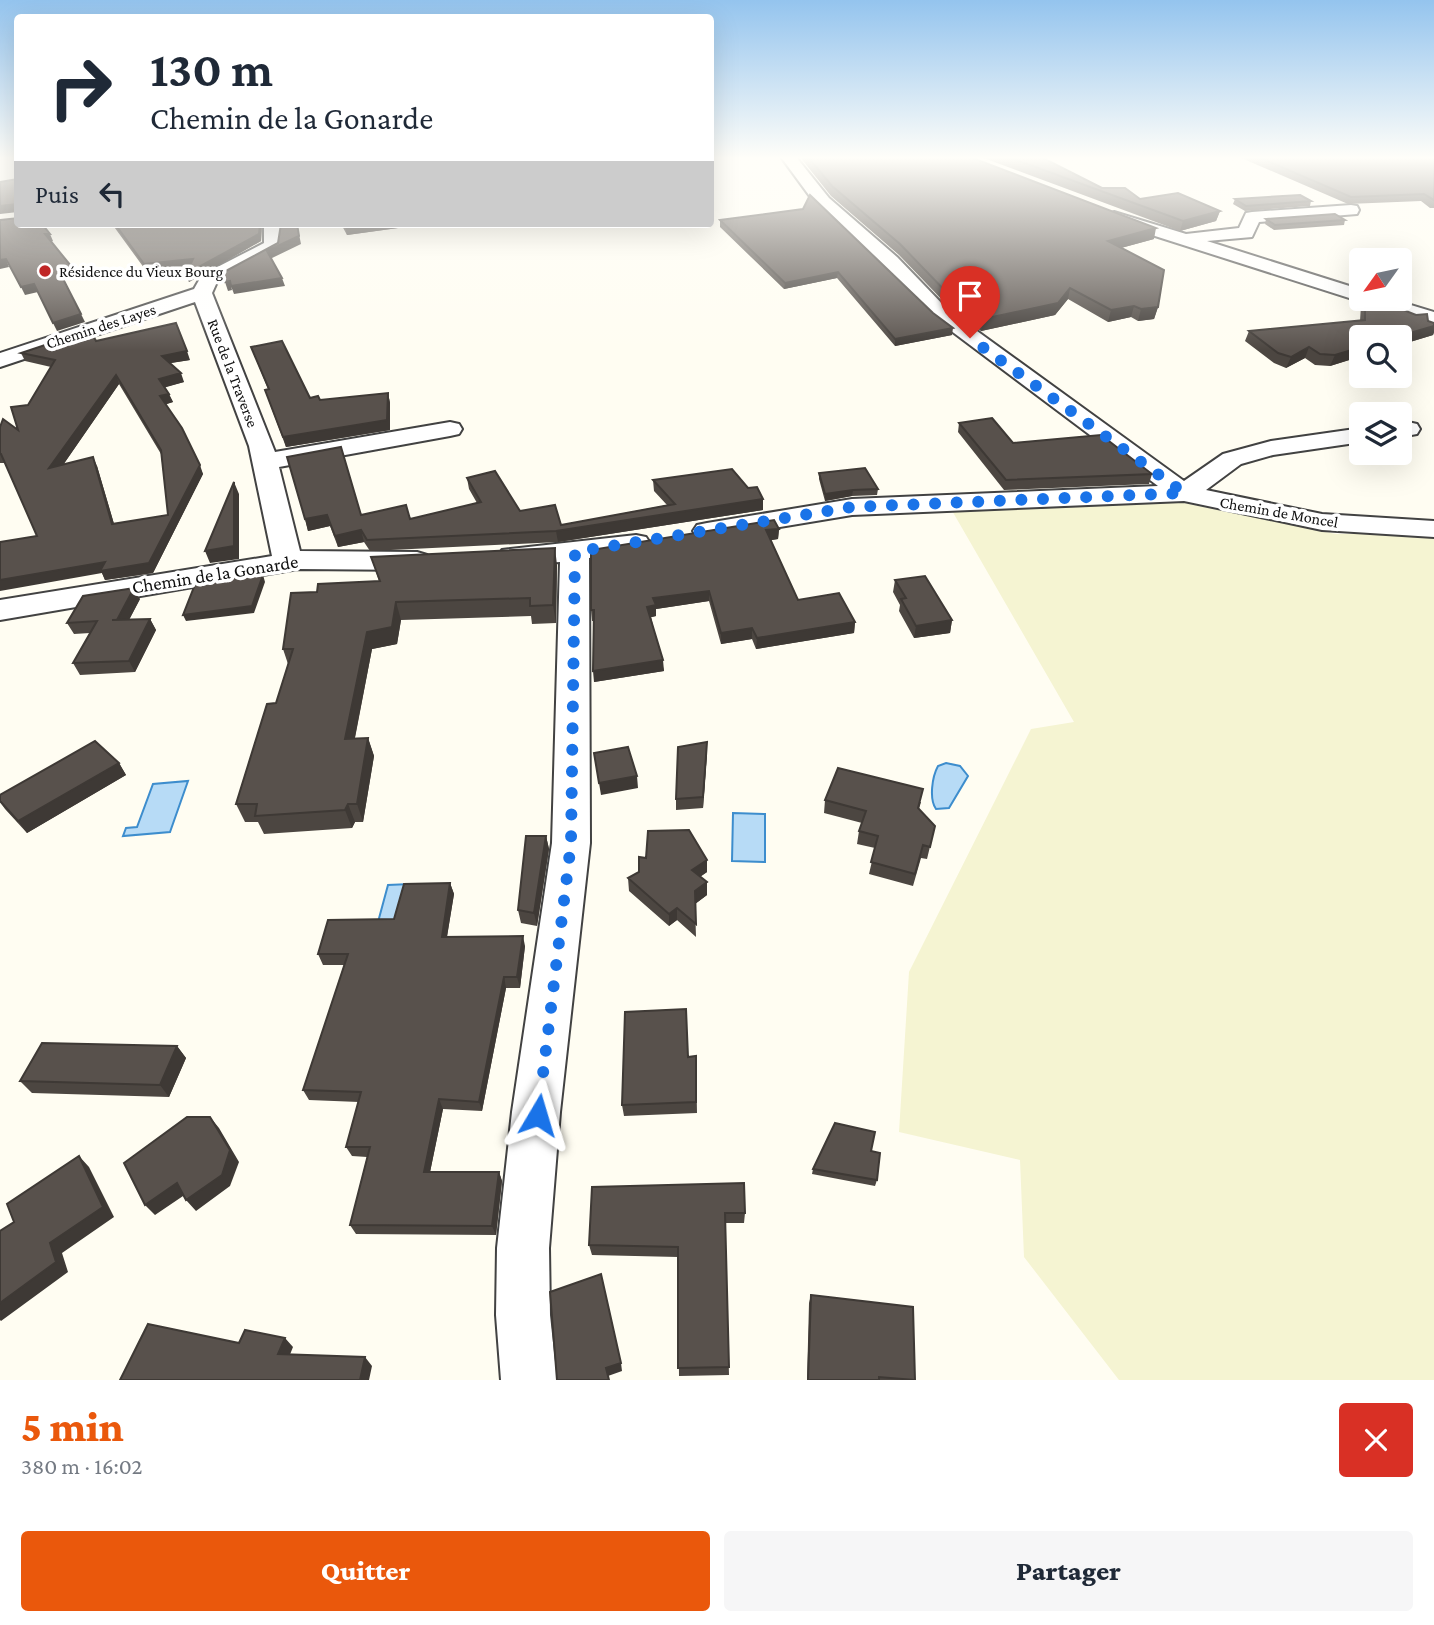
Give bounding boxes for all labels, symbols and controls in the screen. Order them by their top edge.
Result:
icon: right [35,42,126,133]
text: 130 m [150,42,273,97]
text: Chemin de la Gonarde [150,100,433,136]
icon: left [93,175,131,213]
text: Puis [35,180,79,209]
north arrow [1349,248,1412,312]
map controls [1349,248,1412,465]
marker: Résidence du Vieux Bourg [37,263,53,279]
place label: Résidence du Vieux Bourg [59,263,223,281]
pin [940,266,1000,338]
icon: arrive [951,277,989,315]
street label: Chemin des Layes [44,300,158,353]
street label: Rue de la Traverse [204,316,262,430]
button: search [1349,325,1412,388]
button: layers [1349,402,1412,465]
street label: Chemin de Moncel [1219,493,1339,531]
street label: Chemin de la Gonarde [130,550,300,598]
position arrow [501,1078,575,1152]
text: 5 min [21,1403,124,1450]
button: close [1339,1403,1413,1477]
text: 380 m · 16:02 [21,1453,143,1479]
button: Quitter [21,1531,710,1611]
button: Partager [724,1531,1413,1611]

